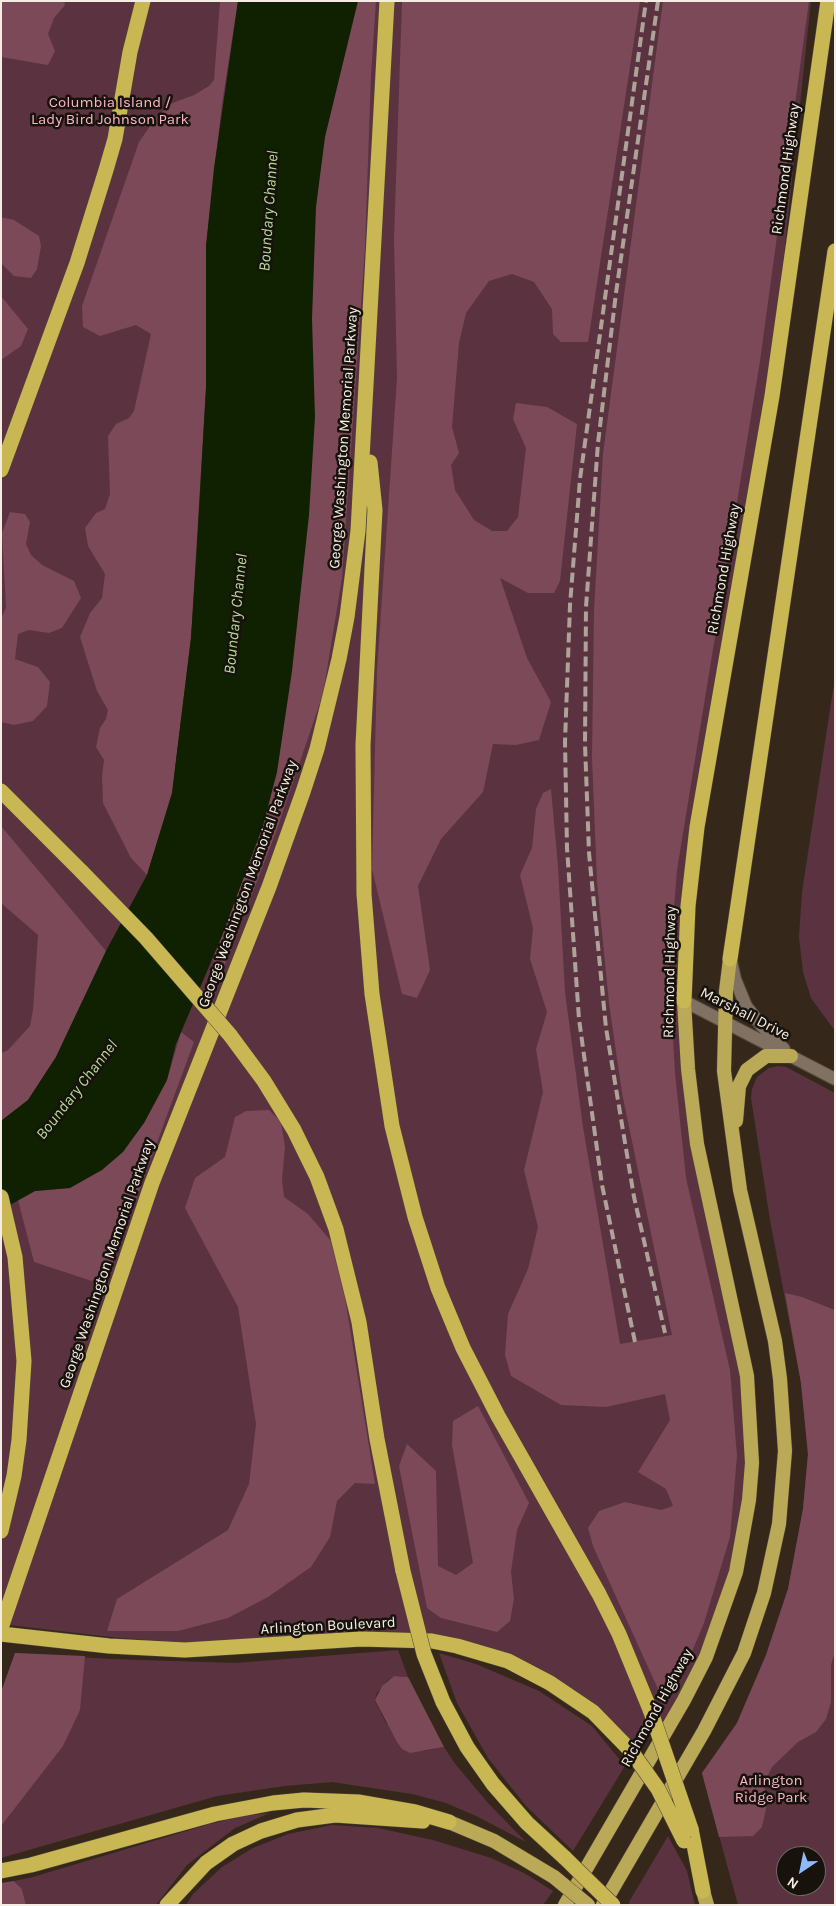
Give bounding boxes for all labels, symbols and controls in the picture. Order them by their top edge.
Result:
park label: Columbia Island / Lady Bird Johnson Park [31,94,189,129]
street label: Richmond Highway [768,102,804,236]
water label: Boundary Channel [255,150,283,272]
street label: George Washington Memorial Parkway [326,307,362,569]
street label: Richmond Highway [704,502,744,636]
water label: Boundary Channel [220,553,252,675]
street label: George Washington Memorial Parkway [195,758,301,1010]
street label: Richmond Highway [660,906,680,1038]
street label: Marshall Drive [697,984,793,1044]
water label: Boundary Channel [32,1036,122,1144]
street label: George Washington Memorial Parkway [56,1137,158,1391]
street label: Arlington Boulevard [260,1613,396,1639]
street label: Richmond Highway [617,1646,697,1770]
park label: Arlington Ridge Park [735,1772,807,1807]
north arrow [776,1846,826,1896]
text: N [784,1873,802,1893]

